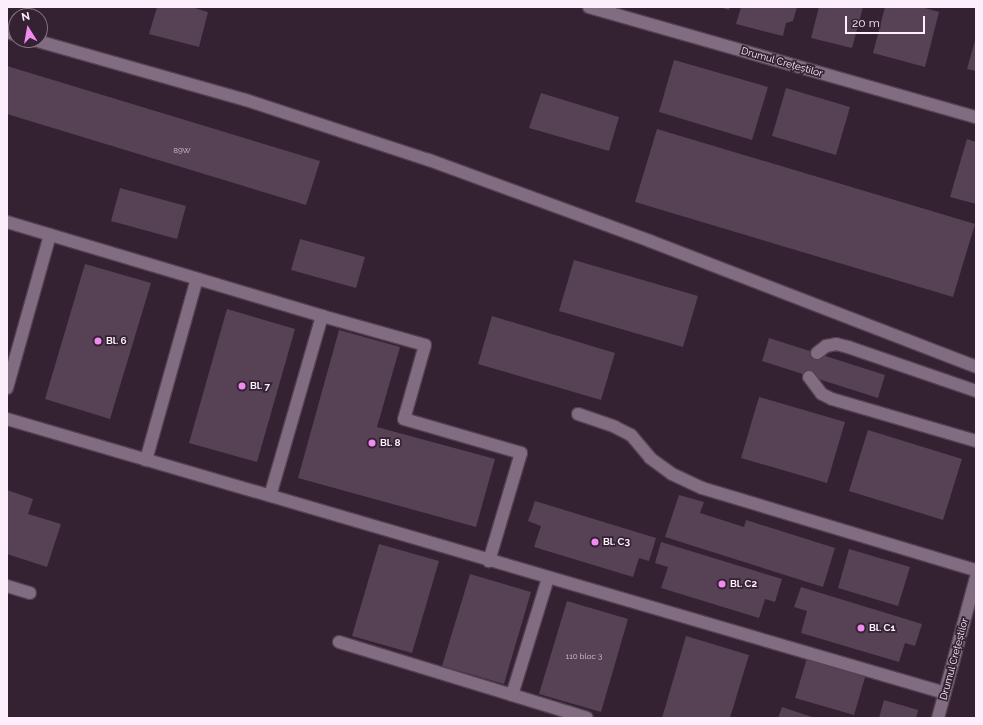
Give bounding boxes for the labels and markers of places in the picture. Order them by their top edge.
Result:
place label: Bl. 6 [106,335,127,347]
marker: Bl. 6 [93,336,103,346]
place label: Bl. 7 [250,380,270,392]
marker: Bl. 7 [237,381,247,391]
place label: Bl. 8 [380,437,401,449]
marker: Bl. 8 [367,438,377,448]
place label: Bl. C3 [603,536,630,548]
marker: Bl. C3 [590,537,600,547]
place label: Bl. C2 [730,578,757,590]
marker: Bl. C2 [717,579,727,589]
place label: Bl. C1 [869,622,895,634]
marker: Bl. C1 [856,623,866,633]

